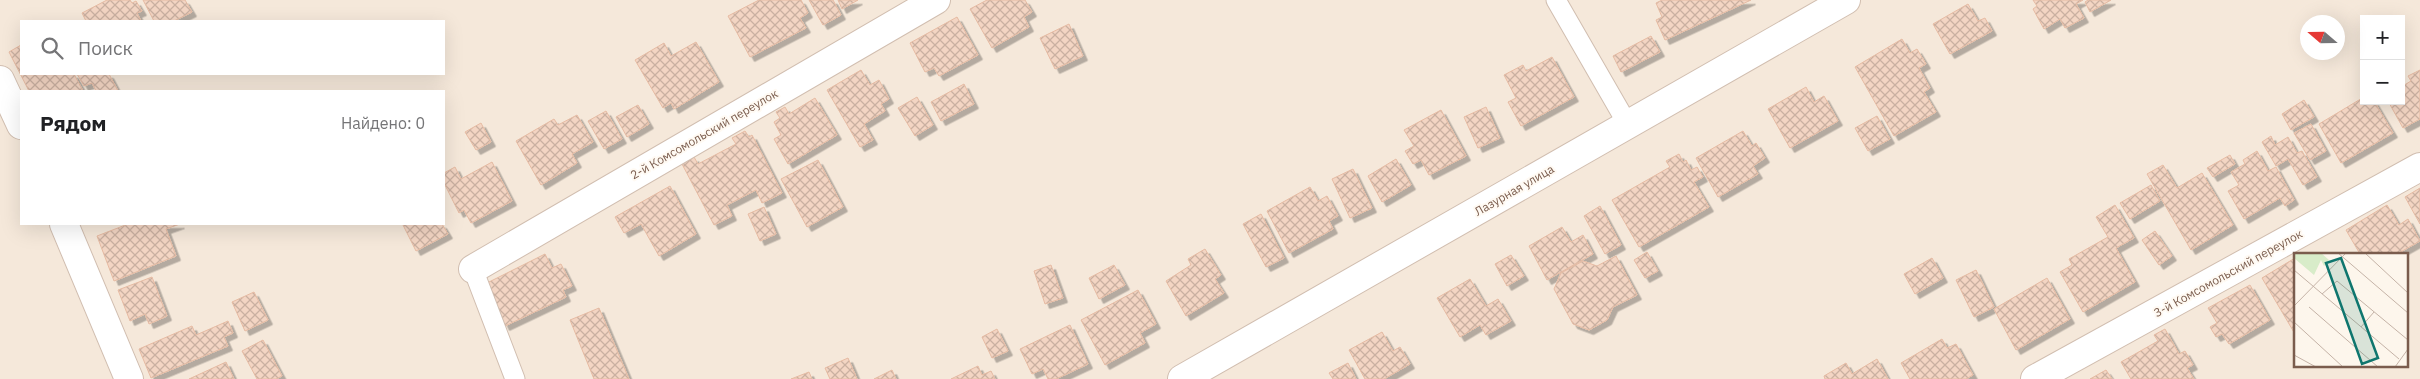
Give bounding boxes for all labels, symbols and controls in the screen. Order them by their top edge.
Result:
north arrow [2300,15,2345,60]
map controls [2360,15,2405,105]
button: + [2360,15,2405,60]
search box [20,20,445,75]
icon: search [38,34,66,62]
text: Поиск [78,36,133,60]
button: − [2360,60,2405,105]
street label: 2-й Комсомольский переулок [628,85,781,182]
text: Рядом [40,109,107,137]
text: Найдено: 0 [341,113,425,133]
street label: Лазурная улица [1472,161,1557,219]
street label: 3-й Комсомольский переулок [2151,226,2305,320]
inset map [2294,253,2408,366]

